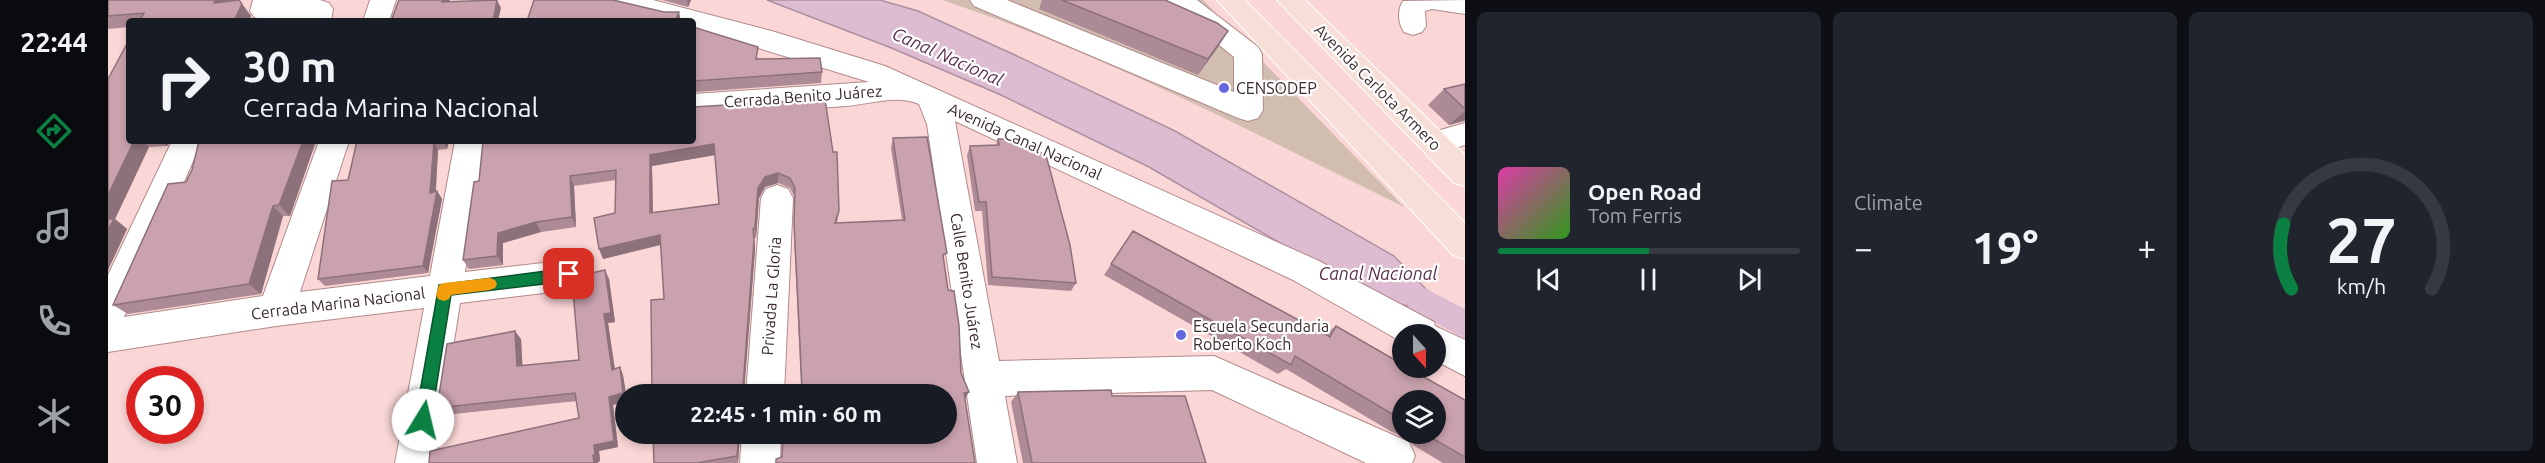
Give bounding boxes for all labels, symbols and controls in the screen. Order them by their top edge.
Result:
street label: Avenida Carlota Armero [1311,20,1445,154]
water label: Canal Nacional [889,23,1007,89]
text: 22:44 [20,27,88,57]
icon: right [144,42,222,120]
text: 30 m [243,43,337,90]
place label: CENSODEP [1236,79,1317,97]
street label: Cerrada Benito Juárez [723,81,883,111]
marker: CENSODEP [1217,81,1231,95]
text: Cerrada Marina Nacional [243,92,539,122]
street label: Avenida Canal Nacional [945,99,1105,183]
icon: directions [33,110,75,152]
text: Open Road [1588,179,1702,204]
text: Climate [1854,191,1923,214]
text: Tom Ferris [1588,204,1682,227]
icon: music [33,205,75,247]
text: 27 [2326,205,2396,275]
street label: Calle Benito Juárez [947,212,987,350]
text: 19° [1972,222,2038,273]
text: − [1854,229,1873,266]
text: + [2137,229,2156,266]
street label: Privada La Gloria [758,236,784,356]
pin [543,248,594,299]
icon: arrive [552,257,585,290]
water label: Canal Nacional [1318,263,1438,283]
icon: previous [1532,263,1565,296]
icon: pause [1632,263,1665,296]
icon: next [1733,263,1766,296]
text: km/h [2336,274,2386,298]
street label: Cerrada Marina Nacional [250,283,426,323]
icon: phone [33,300,75,342]
place label: Escuela Secundaria Roberto Koch [1193,317,1329,353]
north arrow [1392,324,1446,378]
map controls [1392,324,1446,444]
marker: Escuela Secundaria Roberto Koch [1174,328,1188,342]
speed limit sign: 30 [126,366,204,444]
position arrow [391,388,455,452]
button: layers [1392,390,1446,444]
icon: climate [33,395,75,437]
text: 22:45 · 1 min · 60 m [690,401,882,426]

